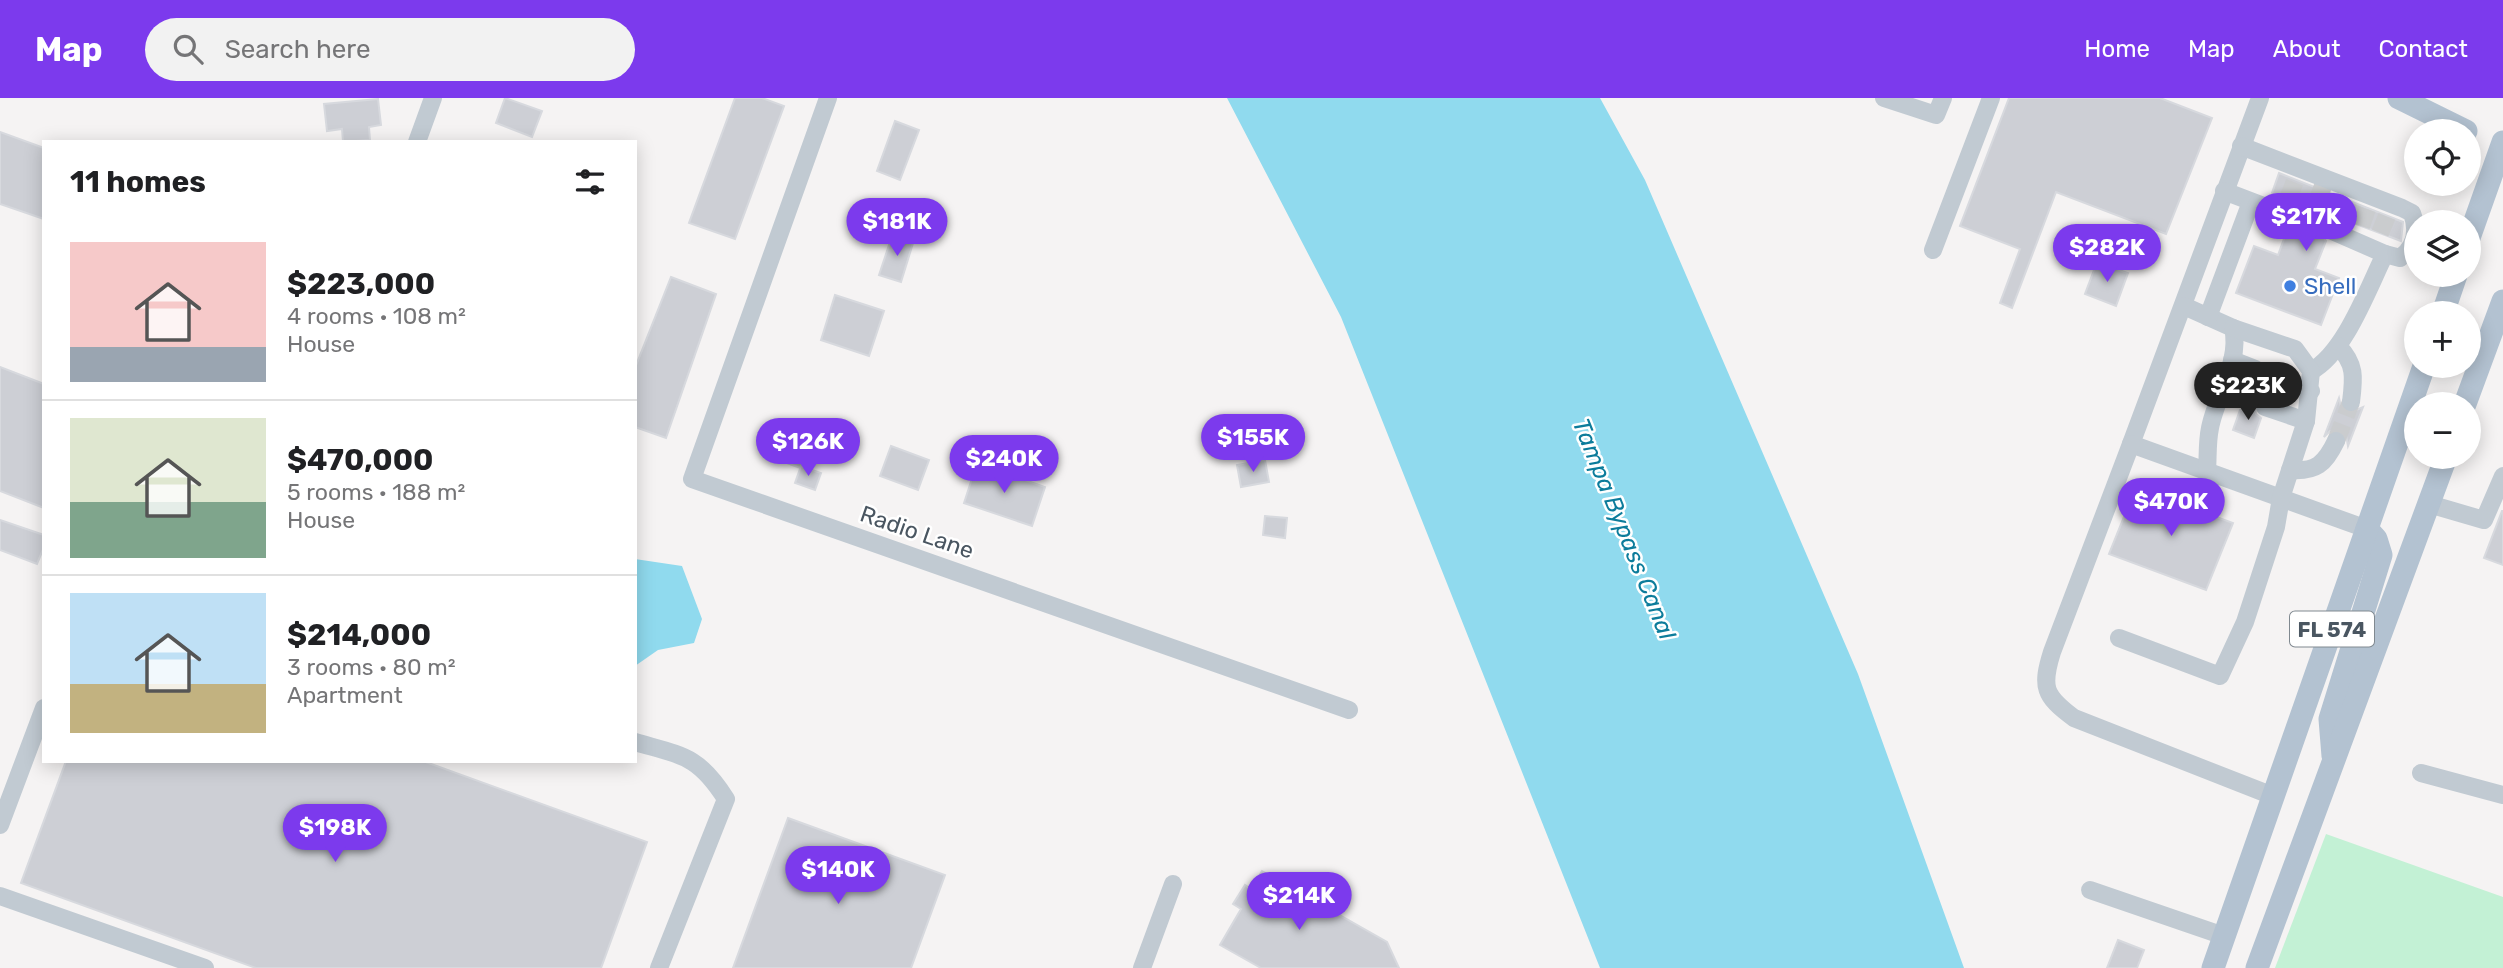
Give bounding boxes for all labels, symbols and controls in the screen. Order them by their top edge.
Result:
search box [145,18,635,81]
text: Map [35,30,103,69]
icon: search [169,30,207,68]
text: Search here [225,34,370,65]
text: Home [2084,35,2150,63]
text: Map [2188,35,2235,63]
text: About [2273,35,2341,63]
text: Contact [2379,35,2468,63]
map controls [2404,119,2481,469]
button: locate [2404,119,2481,196]
icon: filters [571,163,609,201]
text: 11 homes [70,164,206,200]
pin: $217K [2257,194,2355,253]
pin: $181K [848,198,946,258]
text: $217K [2271,202,2341,230]
text: $181K [862,207,932,235]
button: layers [2404,210,2481,287]
pin: $282K [2058,225,2156,284]
text: $282K [2069,233,2145,261]
text: $223,000 [287,266,435,302]
icon: home [126,270,210,354]
place label: Shell [2304,272,2356,300]
marker: Shell [2282,278,2298,294]
button: + [2404,301,2481,378]
text: 4 rooms · 108 m² [287,302,466,330]
text: House [287,330,355,358]
pin: $223K [2199,362,2297,422]
text: $223K [2210,371,2286,399]
button: − [2404,392,2481,469]
pin: $155K [1204,414,1302,474]
water label: Tampa Bypass Canal [1567,414,1682,645]
pin: $126K [759,418,857,478]
text: $155K [1217,423,1289,451]
text: $126K [772,427,844,455]
pin: $240K [955,436,1053,495]
text: $470,000 [287,442,434,478]
text: $240K [966,444,1042,472]
icon: home [126,446,210,530]
text: 5 rooms · 188 m² [287,478,465,506]
pin: $470K [2122,478,2220,538]
text: $470K [2134,487,2208,515]
street label: Radio Lane [857,500,977,564]
text: House [287,506,355,534]
road number: FL 574 [2290,612,2374,646]
text: $214,000 [287,617,431,653]
icon: home [126,621,210,705]
text: 3 rooms · 80 m² [287,653,456,681]
text: Apartment [287,681,403,709]
pin: $198K [286,804,384,864]
text: $198K [299,813,371,841]
pin: $140K [789,846,887,906]
text: $140K [801,855,875,883]
pin: $214K [1250,872,1348,932]
text: $214K [1263,881,1335,909]

